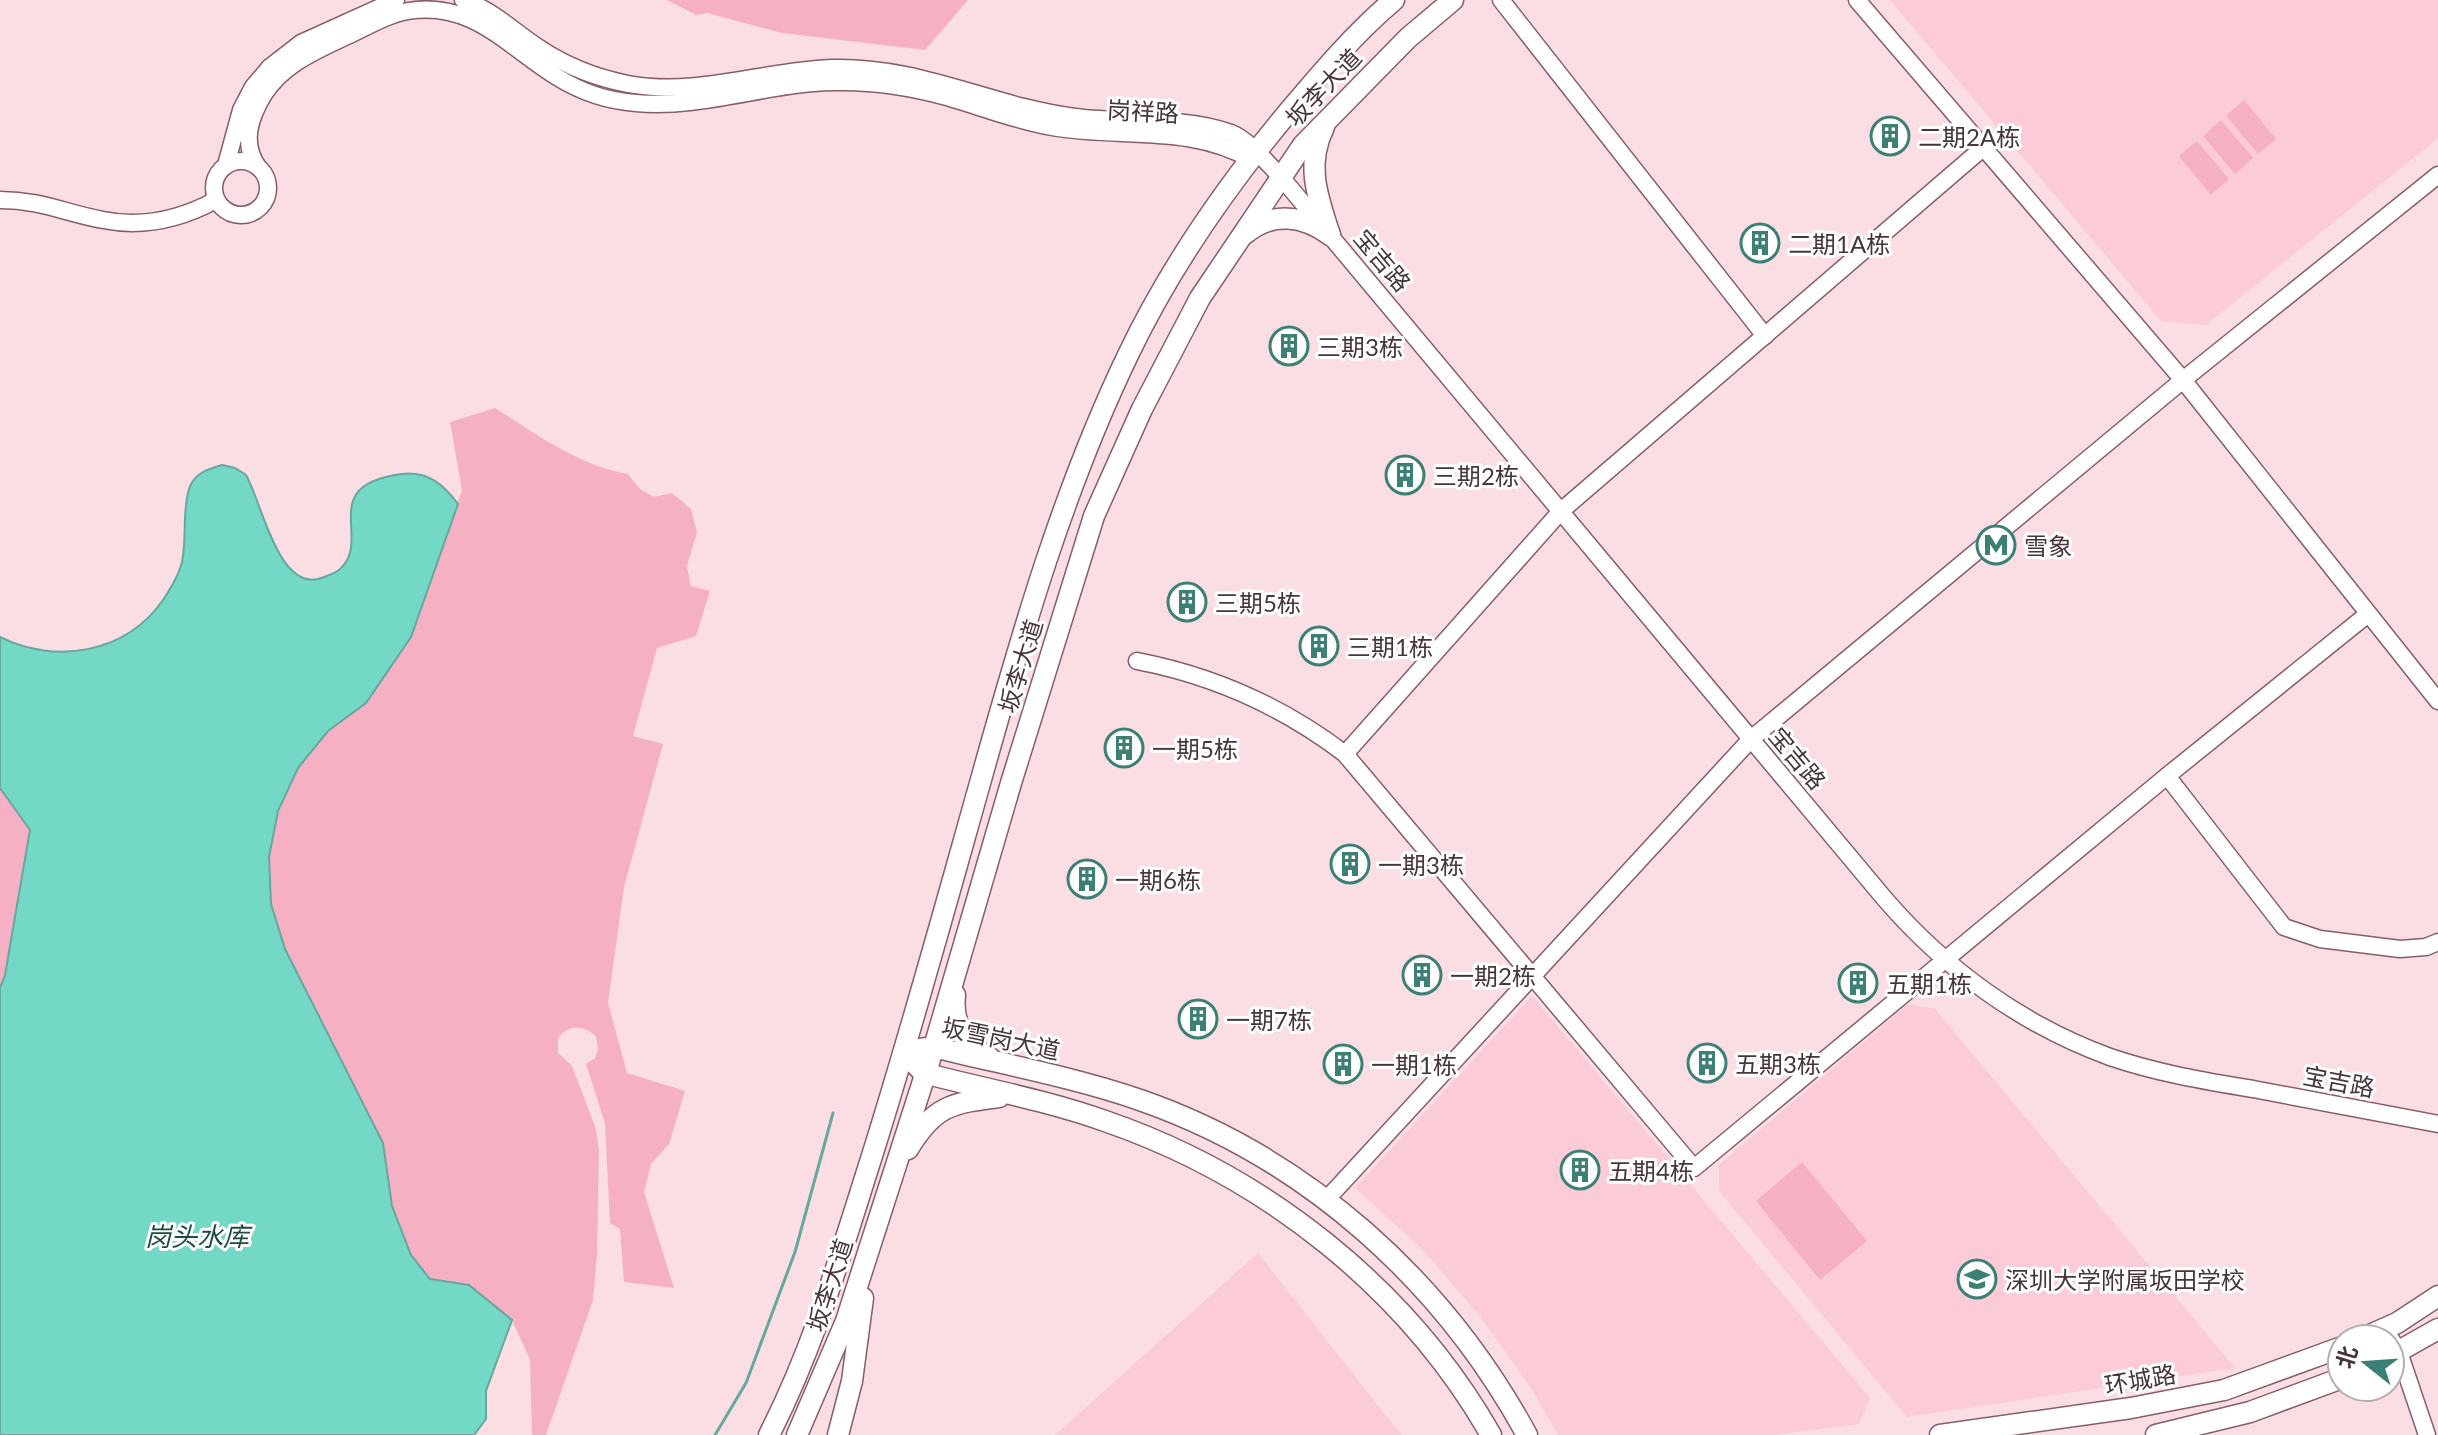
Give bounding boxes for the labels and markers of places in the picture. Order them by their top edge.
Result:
building icon: 二期2A栋 [1869,115,1911,157]
place label: 二期2A栋 [1918,122,2020,151]
building icon: 二期1A栋 [1739,222,1781,264]
place label: 二期1A栋 [1788,229,1890,258]
building icon: 三期3栋 [1268,325,1310,367]
place label: 三期3栋 [1317,332,1403,361]
building icon: 三期2栋 [1384,454,1426,496]
place label: 三期2栋 [1433,461,1519,490]
metro station icon: 雪象 [1975,524,2017,566]
place label: 雪象 [2024,531,2072,560]
building icon: 三期5栋 [1166,581,1208,623]
place label: 三期5栋 [1215,588,1301,617]
building icon: 三期1栋 [1298,625,1340,667]
place label: 三期1栋 [1347,632,1433,661]
building icon: 一期5栋 [1103,727,1145,769]
place label: 一期5栋 [1152,734,1238,763]
building icon: 一期3栋 [1329,843,1371,885]
place label: 一期3栋 [1378,850,1464,879]
building icon: 一期6栋 [1066,858,1108,900]
place label: 一期6栋 [1115,865,1201,894]
building icon: 一期2栋 [1401,954,1443,996]
place label: 一期2栋 [1450,961,1536,990]
building icon: 五期1栋 [1837,962,1879,1004]
place label: 五期1栋 [1886,969,1972,998]
building icon: 一期7栋 [1177,998,1219,1040]
place label: 一期7栋 [1226,1005,1312,1034]
building icon: 五期3栋 [1686,1042,1728,1084]
building icon: 一期1栋 [1322,1043,1364,1085]
place label: 五期3栋 [1735,1049,1821,1078]
place label: 一期1栋 [1371,1050,1457,1079]
building icon: 五期4栋 [1559,1149,1601,1191]
place label: 五期4栋 [1608,1156,1694,1185]
school or university icon: 深圳大学附属坂田学校 [1956,1258,1998,1300]
place label: 深圳大学附属坂田学校 [2005,1265,2245,1294]

